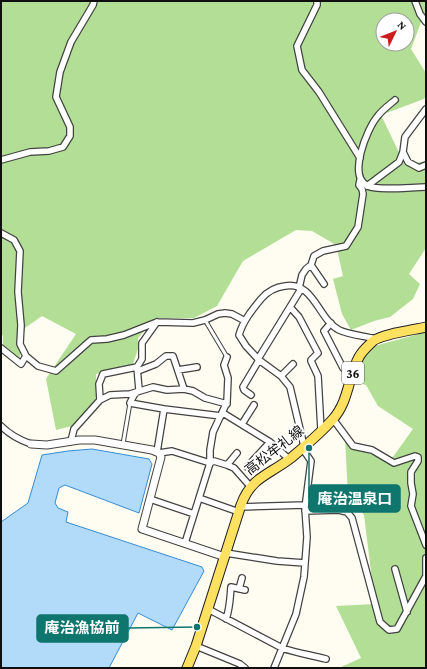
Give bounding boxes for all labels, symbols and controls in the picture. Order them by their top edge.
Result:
north arrow [375,12,415,52]
text: N [395,18,410,32]
road number: 36 [342,362,364,384]
street label: 高松牟礼線 [241,422,307,478]
callout: 庵治温泉口 [309,485,400,512]
text: 庵治温泉口 [317,491,393,507]
callout: 庵治漁協前 [37,615,128,642]
text: 庵治漁協前 [44,619,120,636]

